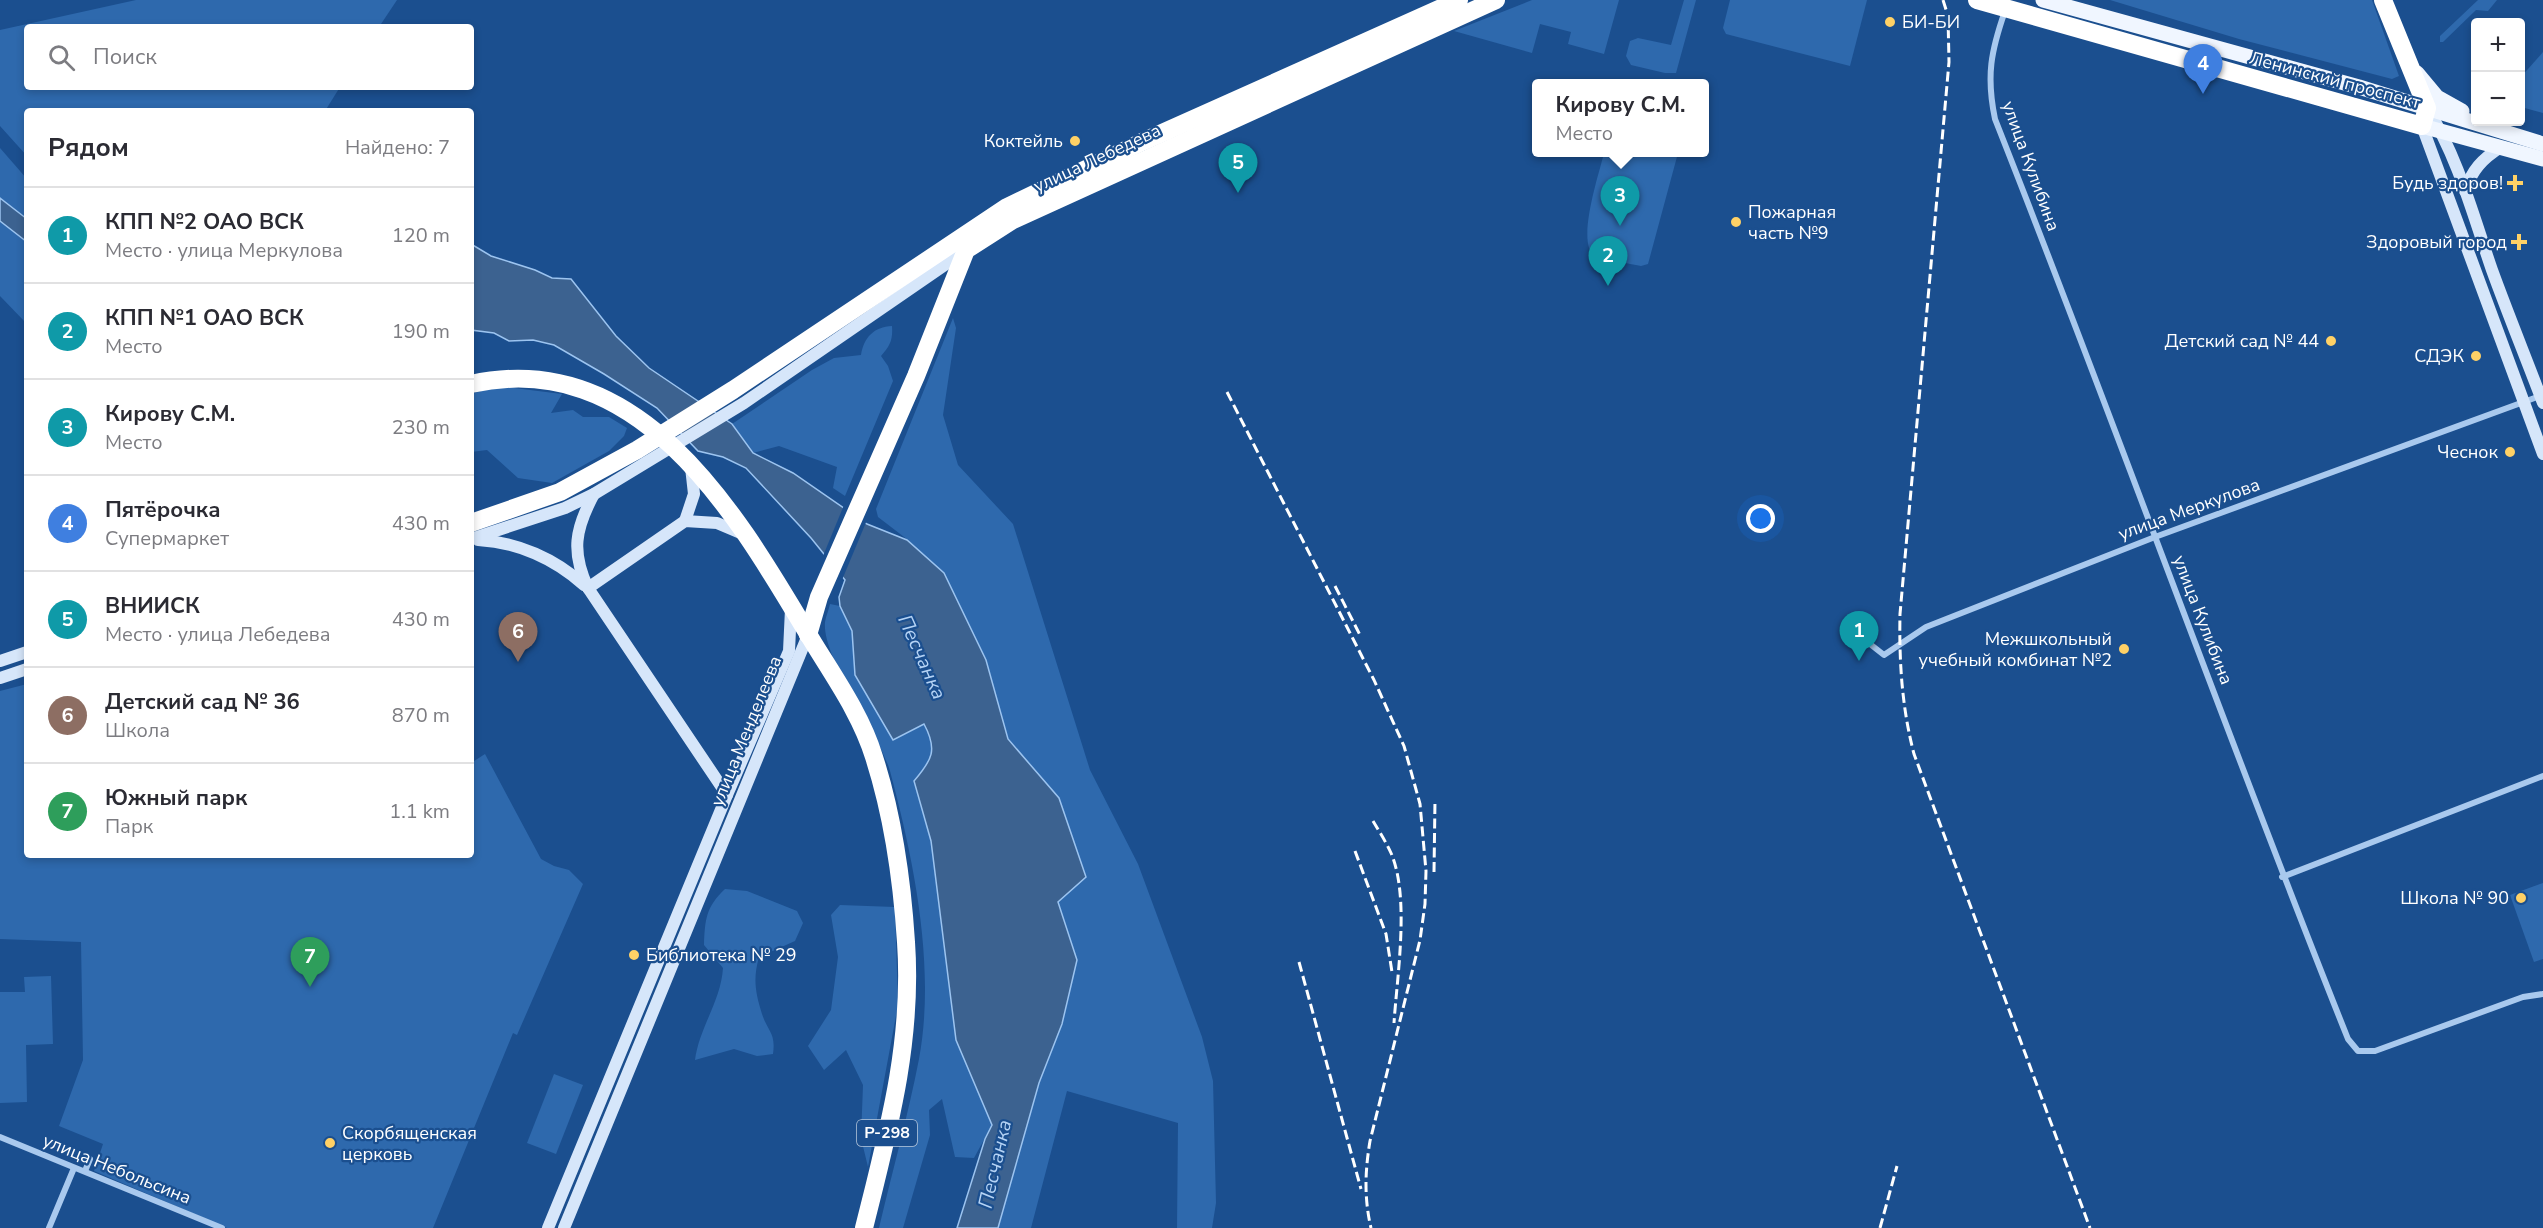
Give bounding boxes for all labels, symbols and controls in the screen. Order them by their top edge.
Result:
place label: БИ-БИ [1902,10,1960,34]
marker: БИ-БИ [1883,15,1897,29]
map controls [2471,18,2525,126]
button: + [2471,18,2525,72]
search box [24,24,474,90]
icon: search [45,41,78,74]
text: Поиск [93,42,157,72]
pin: 4 [2184,44,2222,94]
street label: Ленинский проспект [2247,46,2423,114]
button: − [2471,72,2525,126]
popup [1532,79,1709,157]
text: Кирову С.М. [1555,90,1686,120]
street label: улица Кулибина [1996,98,2066,234]
street label: улица Лебедева [1029,118,1165,198]
text: Место [1555,120,1613,147]
place label: Коктейль [984,129,1063,153]
text: Рядом [48,130,129,165]
text: Найдено: 7 [345,134,450,161]
marker: Коктейль [1068,134,1082,148]
pin: 5 [1218,144,1258,193]
place label: Будь здоров! [2392,171,2503,195]
pin: 3 [1600,176,1640,226]
marker: Будь здоров! [2508,176,2522,190]
place label: Пожарная часть №9 [1748,200,1836,245]
text: КПП №2 ОАО ВСК [105,207,304,237]
marker: Пожарная часть №9 [1729,215,1743,229]
text: 1 [62,222,74,249]
text: 120 m [392,222,450,249]
place label: Здоровый город [2366,230,2507,254]
marker: Здоровый город [2512,235,2526,249]
pin: 2 [1588,236,1628,286]
text: Место · улица Меркулова [105,237,343,264]
text: КПП №1 ОАО ВСК [105,303,304,333]
text: 2 [62,318,74,345]
text: 190 m [392,318,450,345]
place label: Детский сад № 44 [2165,329,2319,353]
text: Место [105,333,163,360]
marker: Детский сад № 44 [2324,334,2338,348]
place label: СДЭК [2414,344,2464,368]
marker: СДЭК [2469,349,2483,363]
text: Кирову С.М. [105,399,235,429]
text: 3 [62,414,74,441]
text: 230 m [392,414,450,441]
text: Место [105,429,163,456]
place label: Чеснок [2437,440,2499,464]
marker: Чеснок [2503,445,2517,459]
street label: улица Меркулова [2115,472,2263,546]
text: Пятёрочка [105,495,221,525]
your location [1746,504,1775,533]
text: 4 [62,510,74,537]
text: 430 m [392,510,450,537]
text: Супермаркет [105,525,229,552]
street label: улица Кулибина [2167,552,2239,688]
text: ВНИИСК [105,591,200,621]
text: 5 [62,606,74,633]
text: 430 m [392,606,450,633]
water label: Песчанка [891,610,953,704]
pin: 6 [498,612,538,662]
pin: 1 [1840,612,1878,661]
text: Место · улица Лебедева [105,621,331,648]
place label: Межшкольный учебный комбинат №2 [1919,627,2112,672]
marker: Межшкольный учебный комбинат №2 [2117,642,2131,656]
street label: улица Менделеева [705,652,787,810]
text: Детский сад № 36 [105,687,300,717]
text: 6 [62,702,74,729]
text: 870 m [392,702,450,729]
text: Школа [105,717,170,744]
text: Южный парк [105,783,247,813]
text: 7 [62,798,74,825]
text: 1.1 km [389,798,450,825]
text: Парк [105,813,153,840]
place label: Школа № 90 [2400,886,2509,910]
marker: Школа № 90 [2514,891,2528,905]
pin: 7 [290,938,330,987]
place label: Библиотека № 29 [646,943,797,967]
marker: Библиотека № 29 [627,948,641,962]
water label: Песчанка [972,1117,1018,1211]
road number: Р-298 [857,1120,917,1146]
place label: Скорбященская церковь [342,1121,477,1166]
street label: улица Небольсина [39,1128,195,1210]
marker: Скорбященская церковь [323,1136,337,1150]

